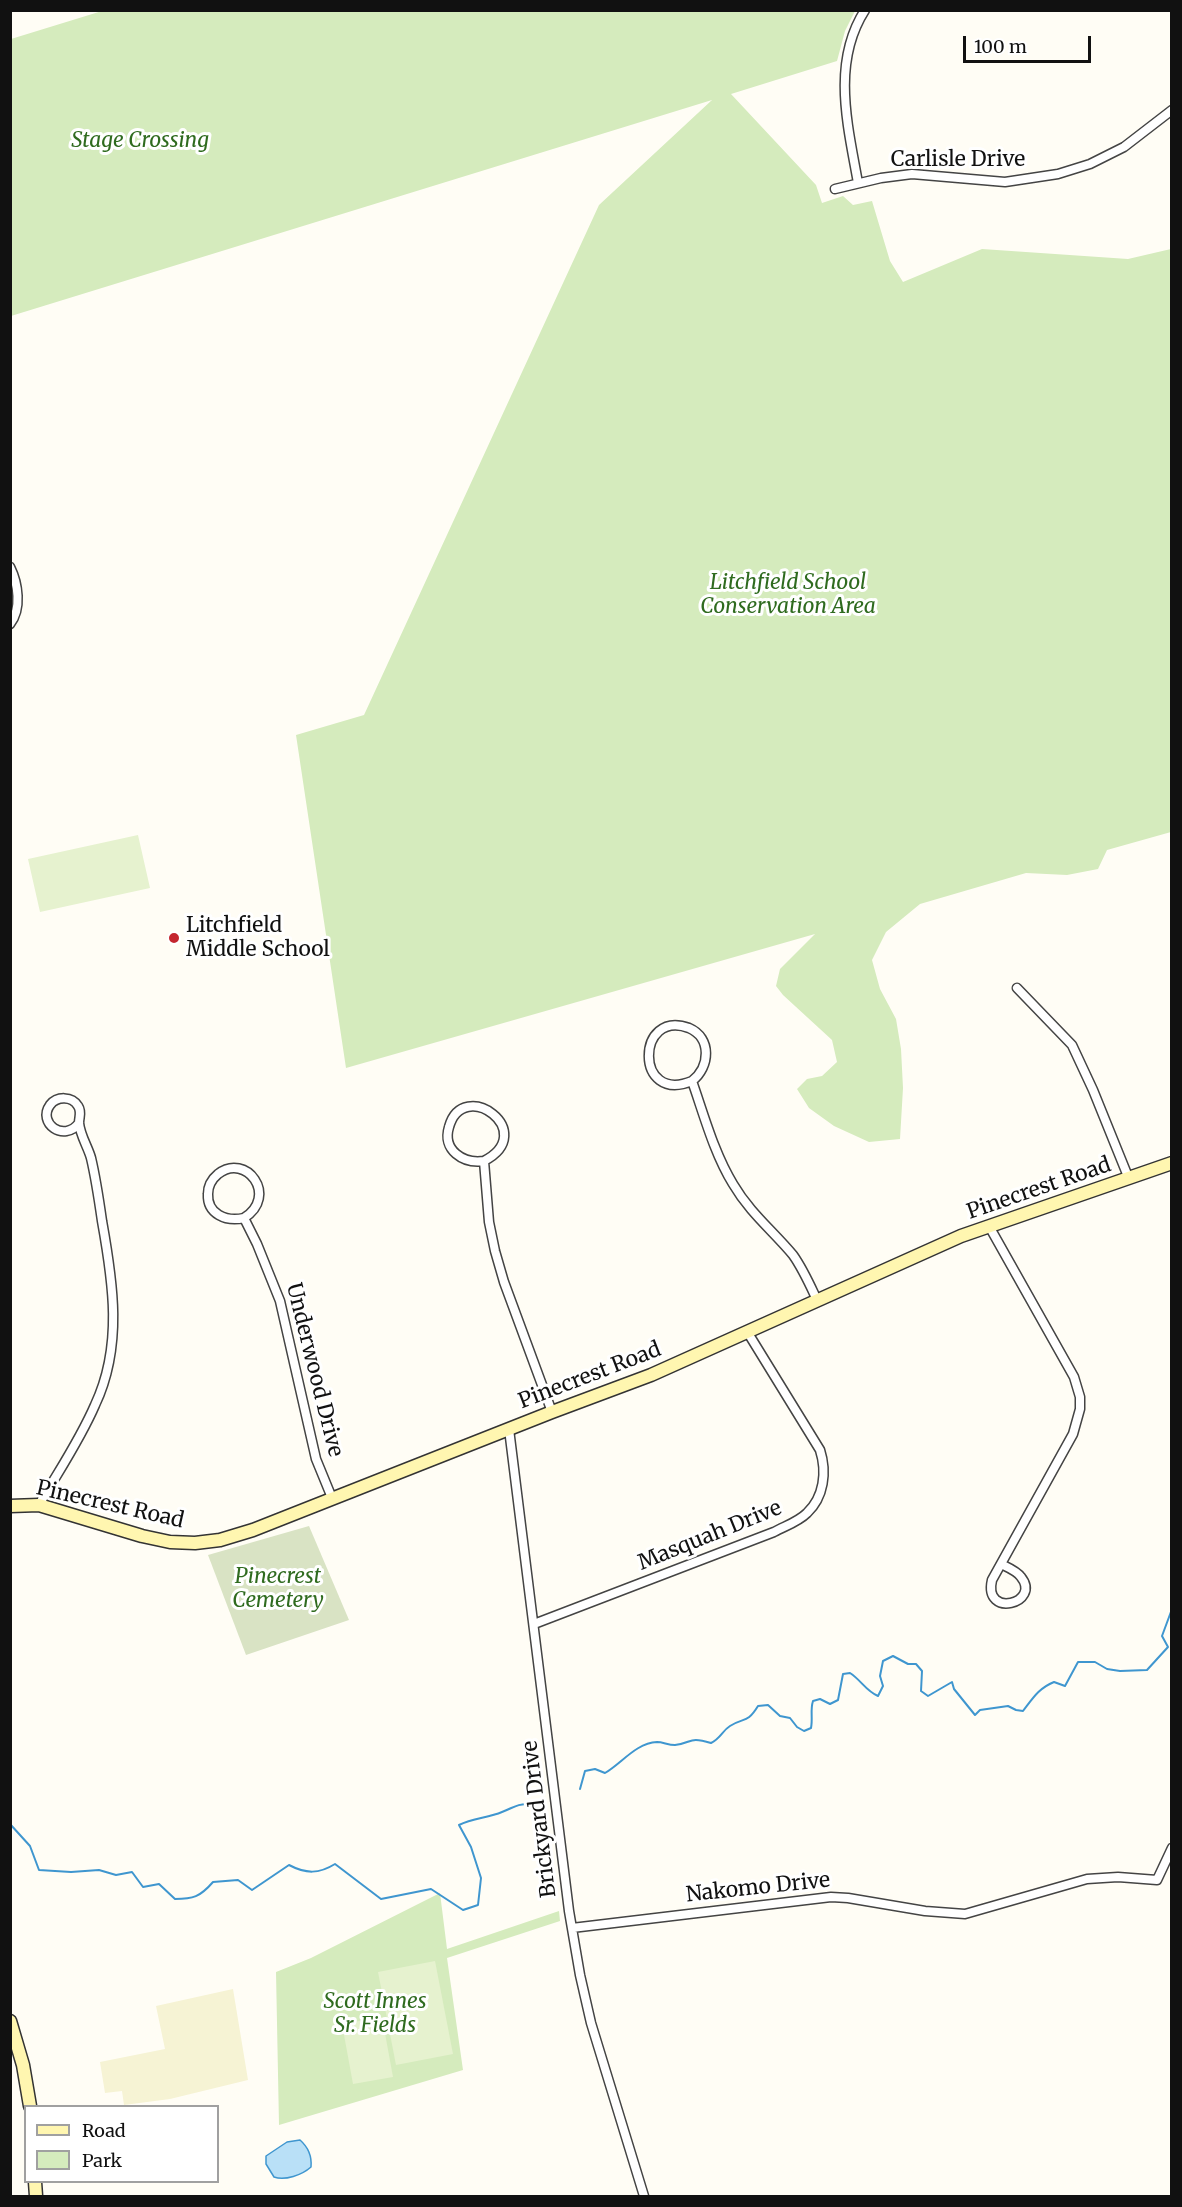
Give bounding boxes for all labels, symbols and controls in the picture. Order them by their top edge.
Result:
scale bar [966,24,1094,62]
text: 100 m [974,35,1027,58]
park label: Stage Crossing [71,128,209,154]
street label: Carlisle Drive [891,147,1025,173]
park label: Litchfield School Conservation Area [700,570,876,620]
place label: Litchfield Middle School [186,913,330,963]
marker: Litchfield Middle School [167,931,181,945]
street label: Pinecrest Road [964,1153,1114,1225]
street label: Underwood Drive [280,1281,348,1459]
street label: Pinecrest Road [515,1337,665,1415]
street label: Pinecrest Road [34,1476,186,1534]
street label: Masquah Drive [635,1496,785,1576]
park label: Pinecrest Cemetery [232,1564,324,1614]
street label: Brickyard Drive [518,1739,562,1899]
street label: Nakomo Drive [685,1868,831,1908]
park label: Scott Innes Sr. Fields [323,1989,427,2039]
legend [24,2105,219,2183]
text: Road [82,2119,126,2142]
text: Park [82,2149,122,2172]

